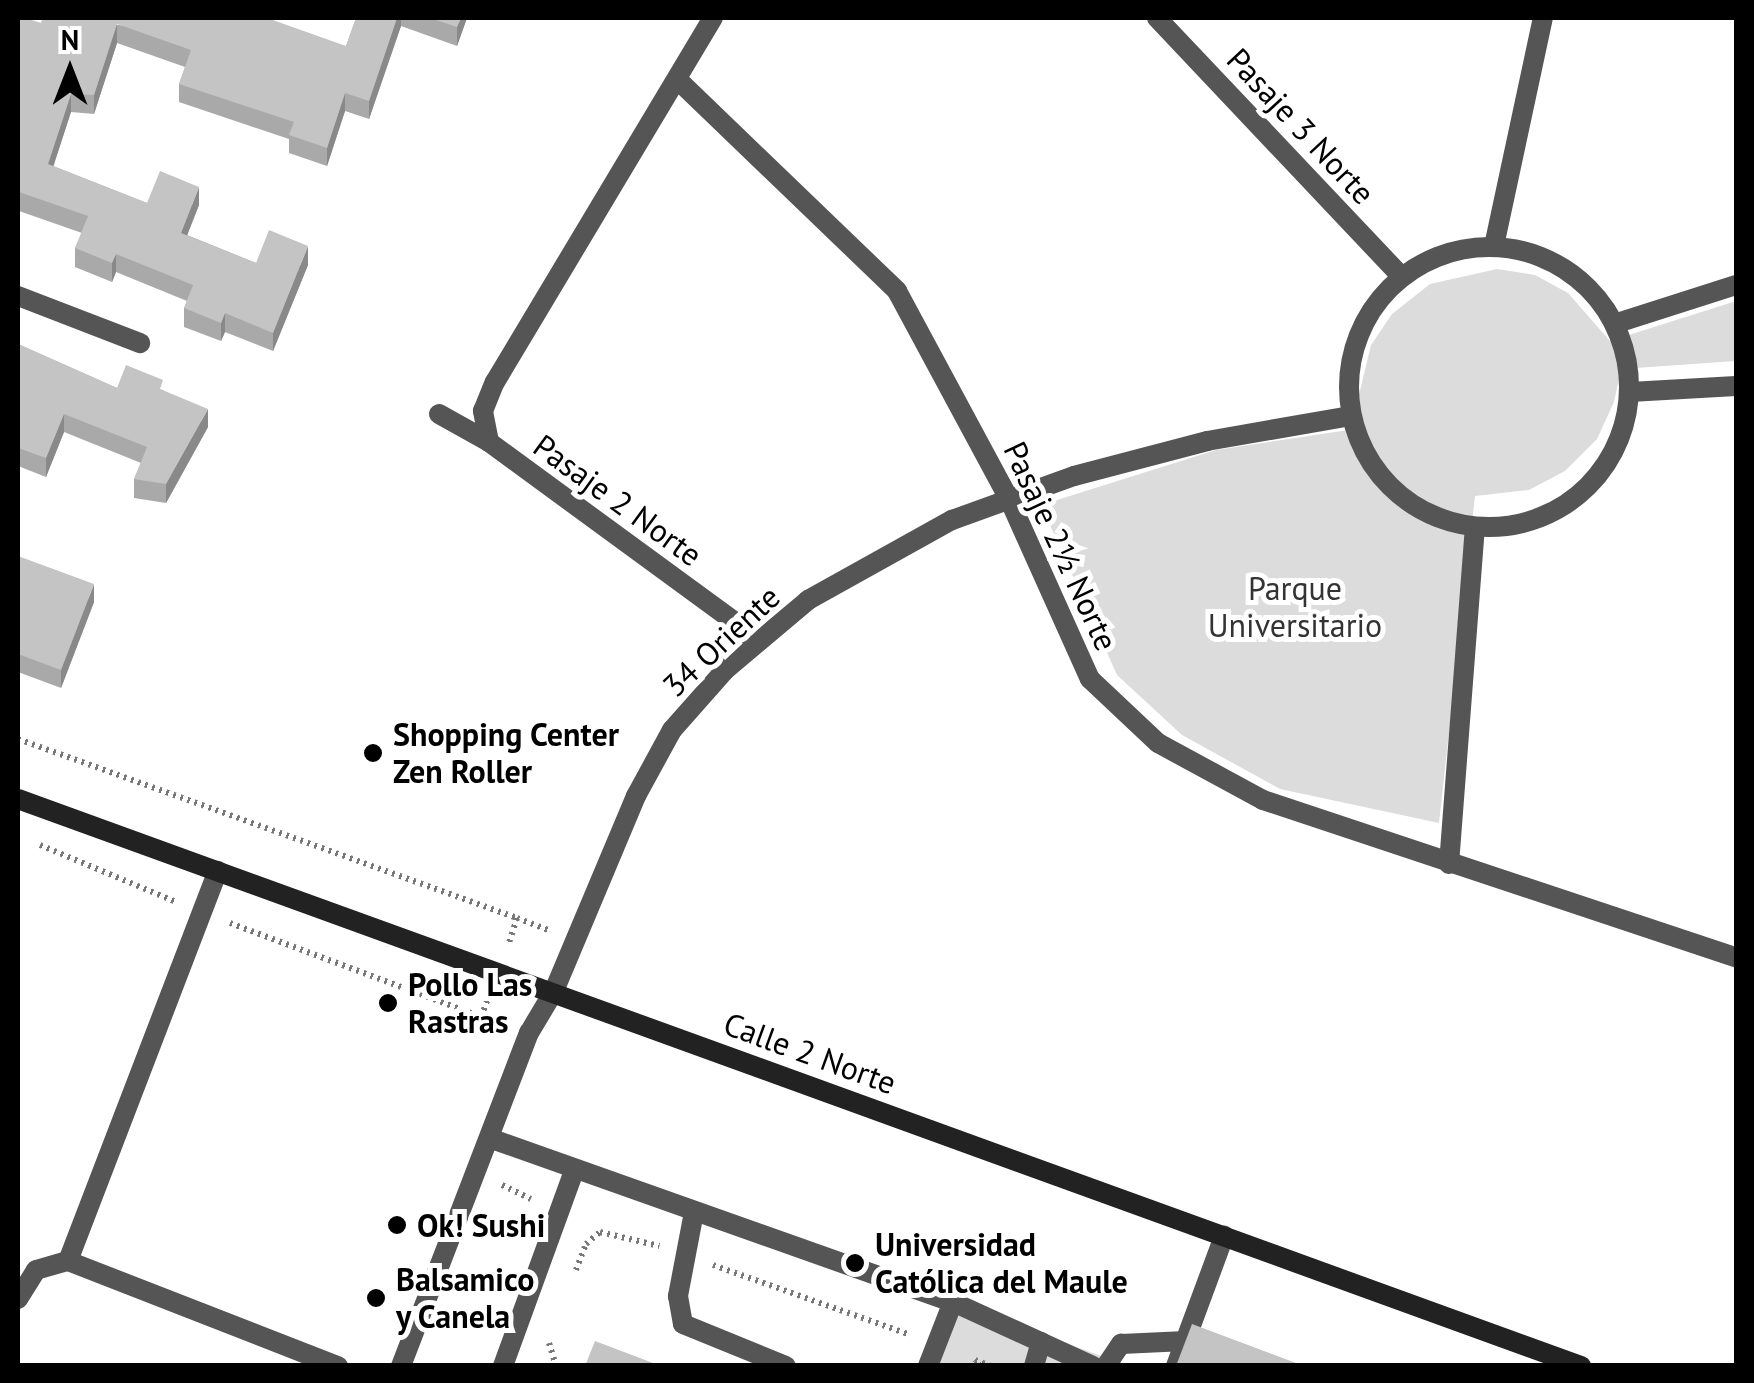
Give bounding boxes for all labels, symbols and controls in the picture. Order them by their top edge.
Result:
north arrow [20,20,120,120]
text: N [61,21,79,58]
street label: Pasaje 3 Norte [1219,40,1383,212]
street label: Pasaje 2 Norte [526,426,710,574]
street label: Pasaje 2½ Norte [996,436,1126,656]
park label: Parque Universitario [1208,570,1382,645]
street label: 34 Oriente [655,577,787,705]
place label: Shopping Center Zen Roller [393,716,619,791]
marker: Shopping Center Zen Roller [362,742,384,764]
place label: Pollo Las Rastras [408,966,532,1041]
marker: Pollo Las Rastras [377,992,399,1014]
street label: Calle 2 Norte [719,1004,901,1102]
place label: Ok! Sushi [417,1206,545,1244]
marker: Ok! Sushi [386,1214,408,1236]
place label: Universidad Católica del Maule [875,1226,1128,1301]
marker: Universidad Católica del Maule [844,1252,866,1274]
place label: Balsamico y Canela [396,1261,534,1336]
marker: Balsamico y Canela [365,1287,387,1309]

